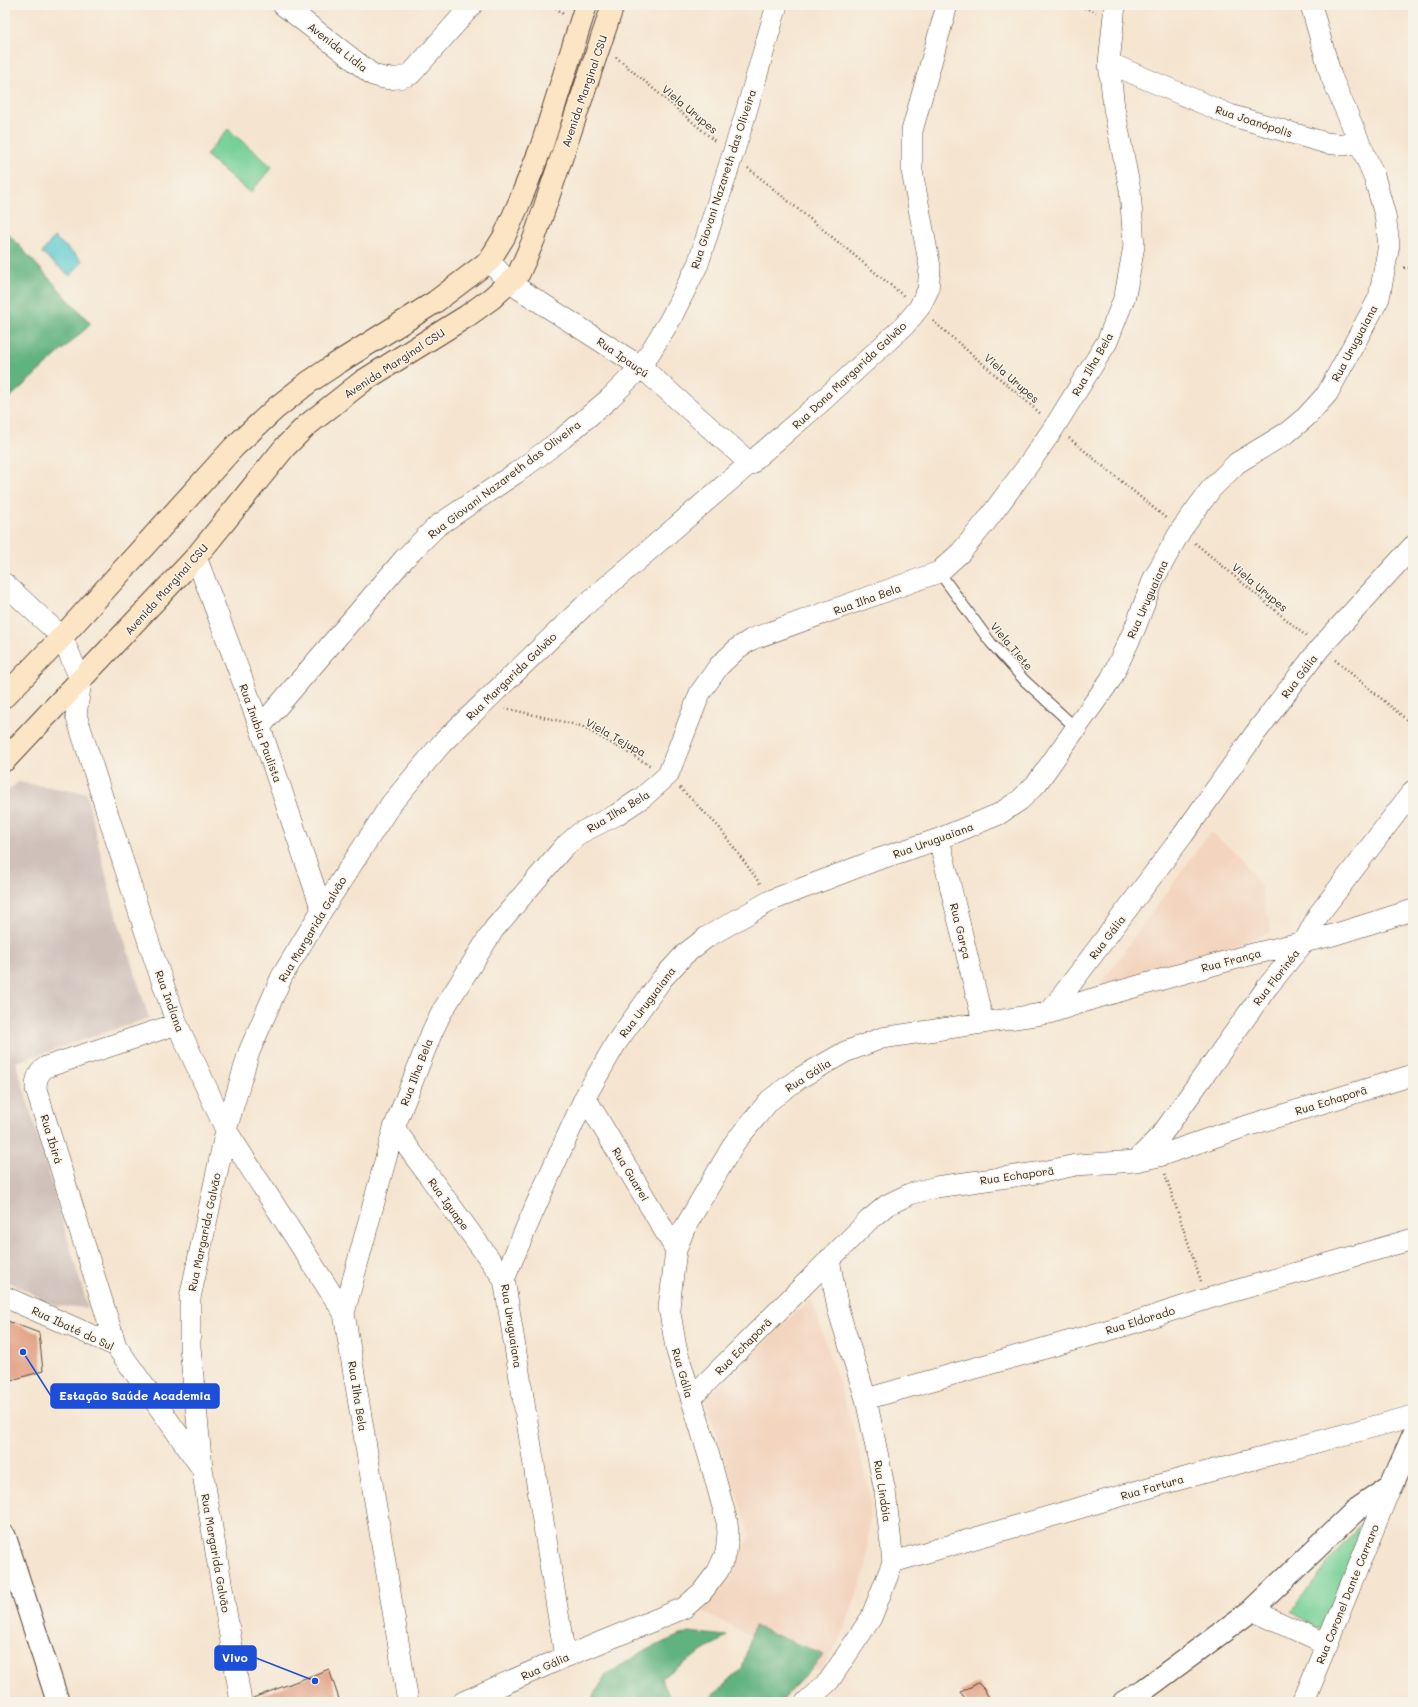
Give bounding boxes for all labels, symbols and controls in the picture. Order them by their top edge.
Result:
street label: Avenida Lidia [305,19,371,75]
street label: Avenida Marginal CSU [558,33,610,149]
street label: Viela Urupes [659,81,721,137]
street label: Rua Giovani Nazareth das Oliveira [687,87,759,271]
street label: Rua Joanópolis [1214,101,1294,141]
street label: Rua Uruguaiana [1327,302,1381,384]
street label: Rua Dona Margarida Galvão [789,318,910,432]
street label: Avenida Marginal CSU [341,325,447,401]
street label: Rua Ilha Bela [1068,329,1116,398]
street label: Rua Ipauçú [594,334,652,380]
street label: Viela Urupes [981,350,1043,406]
street label: Rua Giovani Nazareth das Oliveira [424,416,584,542]
street label: Avenida Marginal CSU [121,540,211,638]
street label: Rua Uruguaiana [1123,557,1171,641]
street label: Viela Urupes [1229,559,1291,615]
street label: Rua Ilha Bela [831,580,903,618]
street label: Viela Tiete [988,619,1037,673]
street label: Rua Margarida Galvão [462,628,560,723]
street label: Rua Gália [1278,651,1321,701]
street label: Rua Inubia Paulista [236,682,286,785]
street label: Viela Tejupa [583,714,649,760]
street label: Rua Ilha Bela [584,786,652,836]
street label: Rua Uruguaiana [891,818,976,862]
street label: Rua Margarida Galvão [275,873,350,985]
street label: Rua Garça [947,901,975,961]
street label: Rua Gália [1086,912,1129,962]
street label: Rua França [1199,945,1263,975]
street label: Rua Florinéa [1249,946,1303,1008]
street label: Rua Uruguaiana [616,964,679,1040]
street label: Rua Indiana [152,968,188,1034]
street label: Rua Ilha Bela [396,1036,436,1108]
street label: Rua Gália [782,1055,834,1095]
street label: Rua Echaporã [1293,1082,1369,1118]
street label: Rua Ibirá [37,1112,67,1166]
street label: Rua Guarei [609,1144,653,1204]
street label: Rua Echaporã [979,1162,1055,1188]
street label: Rua Margarida Galvão [184,1171,224,1293]
street label: Rua Iguape [425,1175,473,1233]
street label: Rua Uruguaiana [498,1283,526,1369]
street label: Rua Ibaté do Sul [29,1302,117,1354]
street label: Rua Eldorado [1103,1302,1177,1338]
street label: Rua Echaporã [711,1314,775,1378]
street label: Rua Gália [669,1346,697,1400]
street label: Rua Ilha Bela [345,1360,371,1432]
callout: Estação Saúde Academia [51,1384,219,1408]
text: Estação Saúde Academia [59,1387,211,1403]
street label: Rua Lindóia [871,1459,895,1523]
street label: Rua Fartura [1119,1471,1186,1503]
street label: Rua Margarida Galvão [198,1492,234,1614]
street label: Rua Coronel Dante Carraro [1312,1522,1382,1666]
callout: Vivo [215,1646,256,1670]
text: Vivo [222,1649,248,1665]
street label: Rua Gália [518,1649,572,1683]

